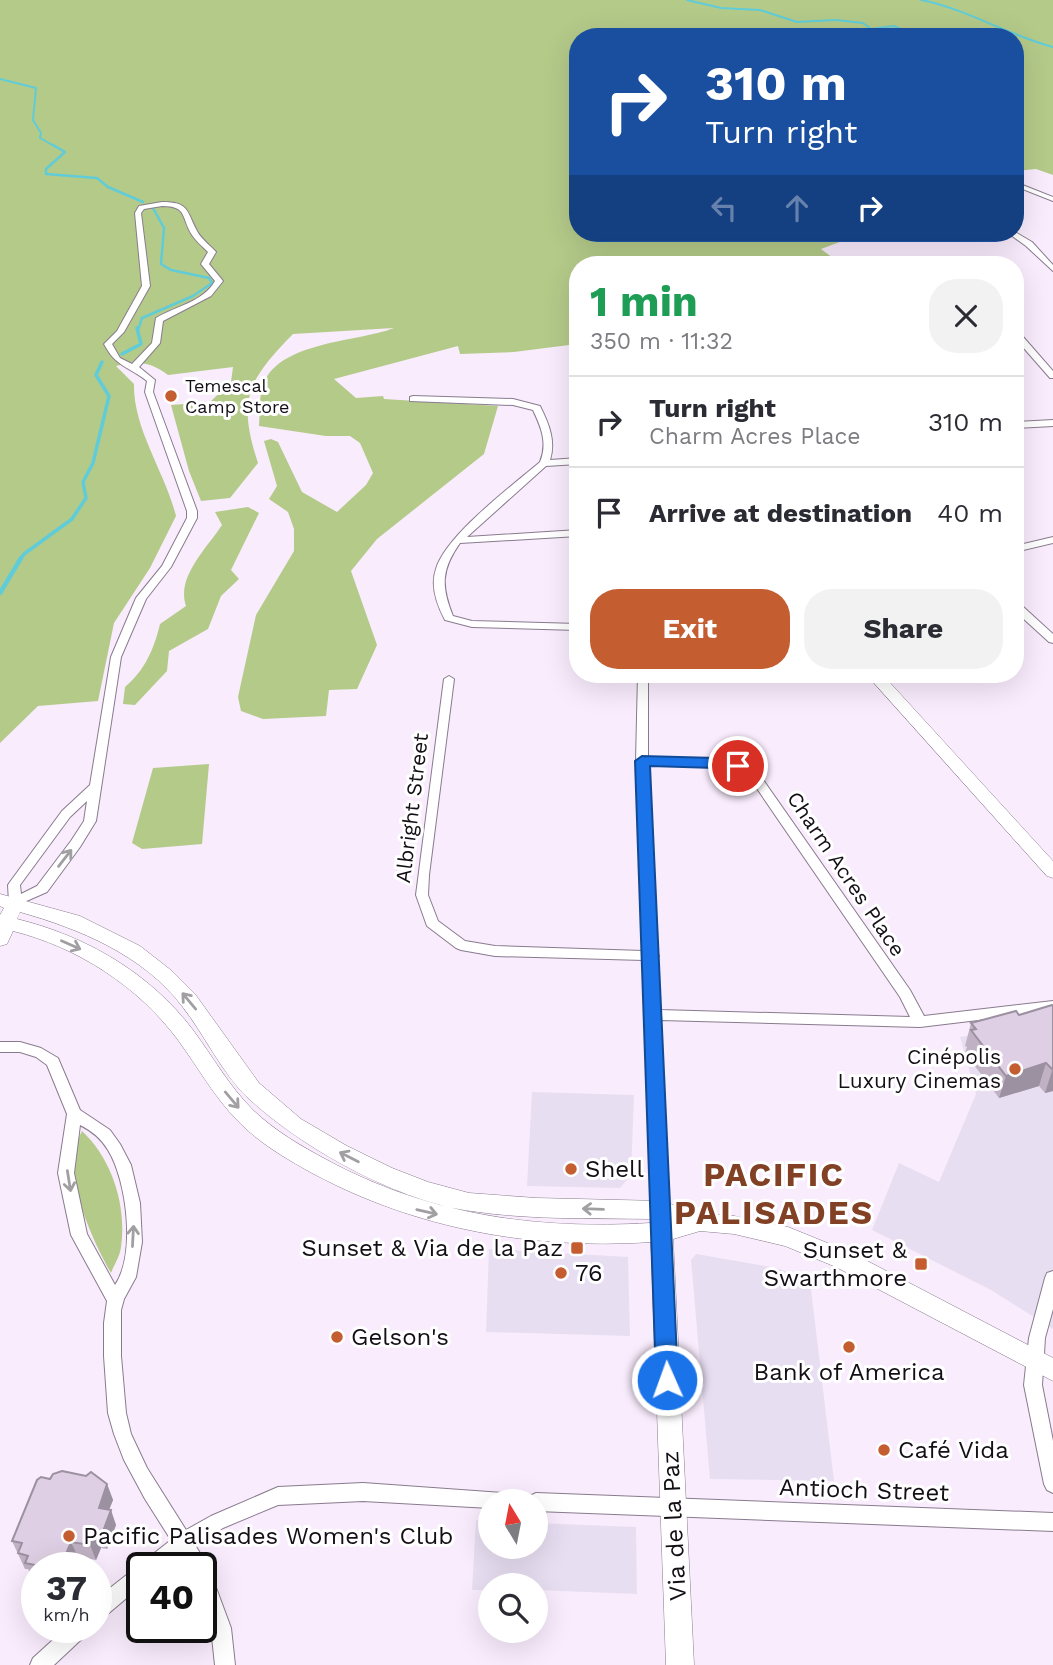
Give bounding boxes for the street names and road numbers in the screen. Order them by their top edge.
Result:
street label: Albright Street [390,731,433,884]
street label: Charm Acres Place [782,787,911,961]
street label: Via de la Paz [656,1450,692,1602]
street label: Antioch Street [779,1473,949,1507]

